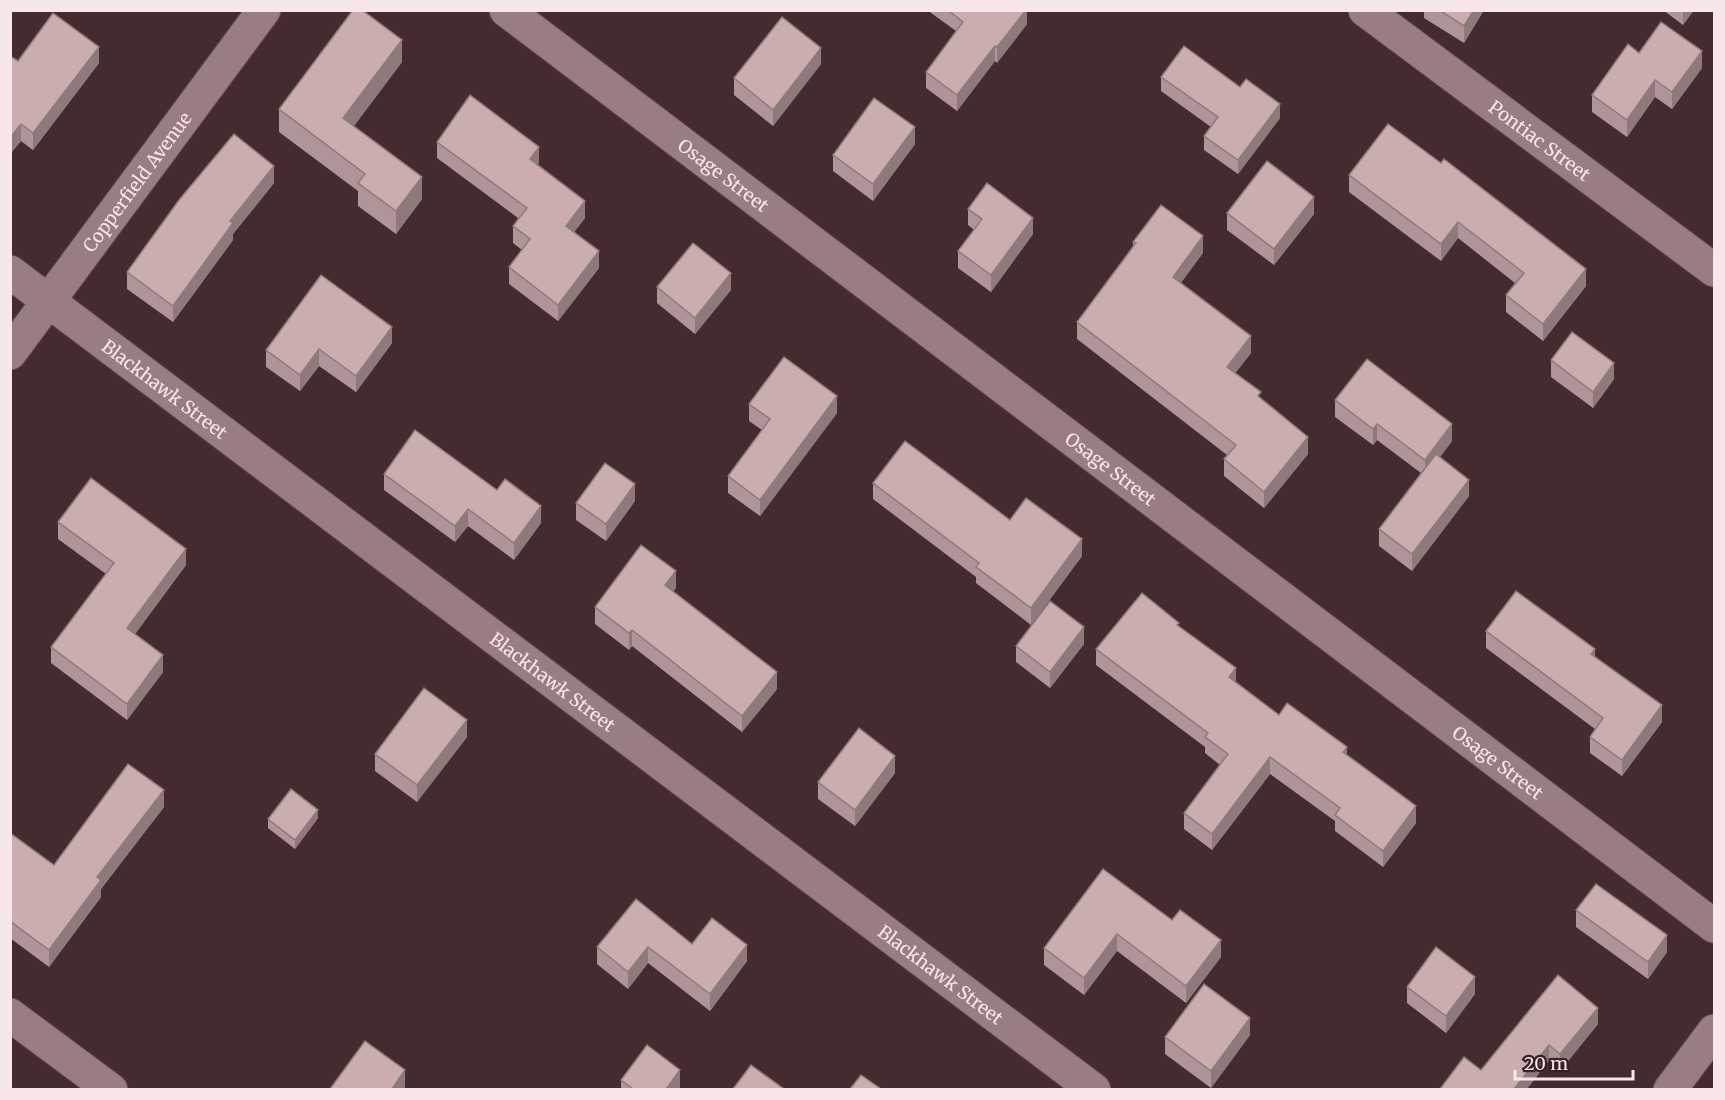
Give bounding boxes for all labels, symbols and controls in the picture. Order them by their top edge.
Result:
street label: Pontiac Street [1484,95,1595,186]
street label: Copperfield Avenue [77,107,196,256]
street label: Osage Street [674,133,773,217]
street label: Blackhawk Street [98,334,232,444]
street label: Osage Street [1061,427,1161,510]
street label: Blackhawk Street [486,627,620,736]
street label: Osage Street [1448,720,1548,804]
street label: Blackhawk Street [873,920,1008,1029]
scale bar [1515,1043,1634,1081]
text: 20 m [1524,1052,1568,1075]

